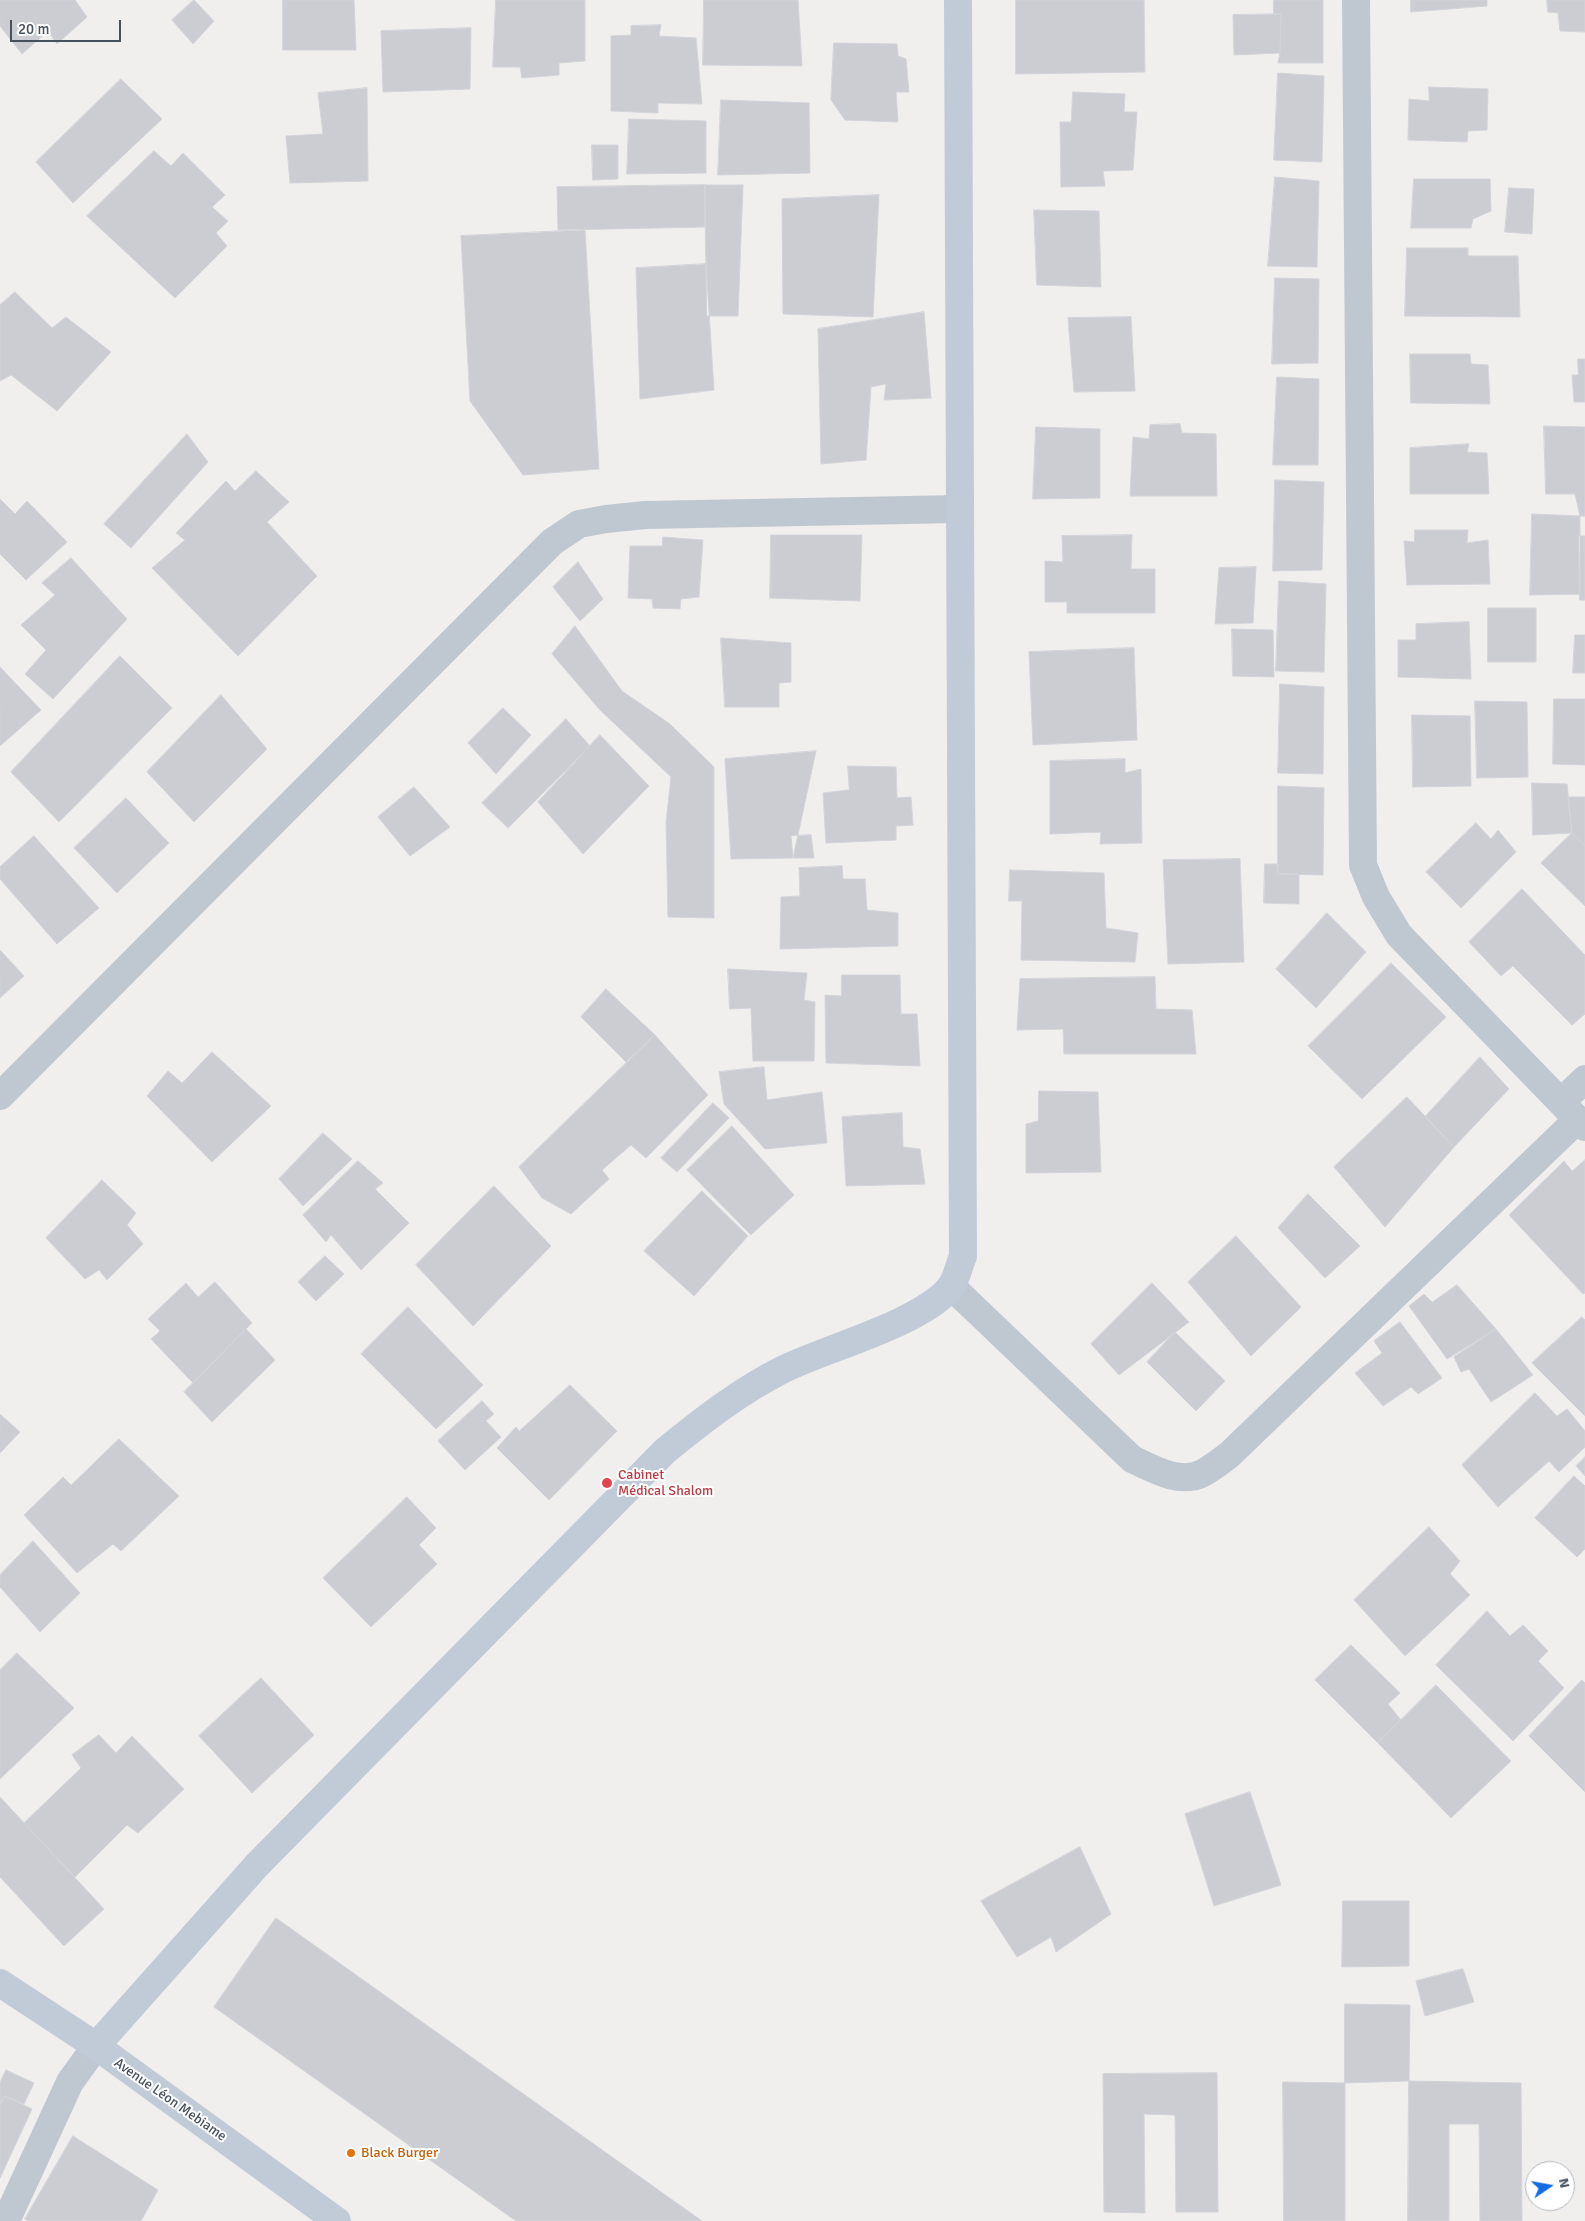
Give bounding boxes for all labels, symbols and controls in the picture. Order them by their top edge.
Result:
scale bar [12,10,124,42]
text: 20 m [18,20,49,38]
place label: Cabinet Médical Shalom [618,1467,713,1500]
marker: Cabinet Médical Shalom [600,1476,614,1490]
street label: Avenue Léon Mebiame [110,2055,230,2145]
place label: Black Burger [361,2145,438,2161]
marker: Black Burger [345,2147,357,2159]
north arrow [1525,2161,1575,2211]
text: N [1555,2176,1574,2190]

